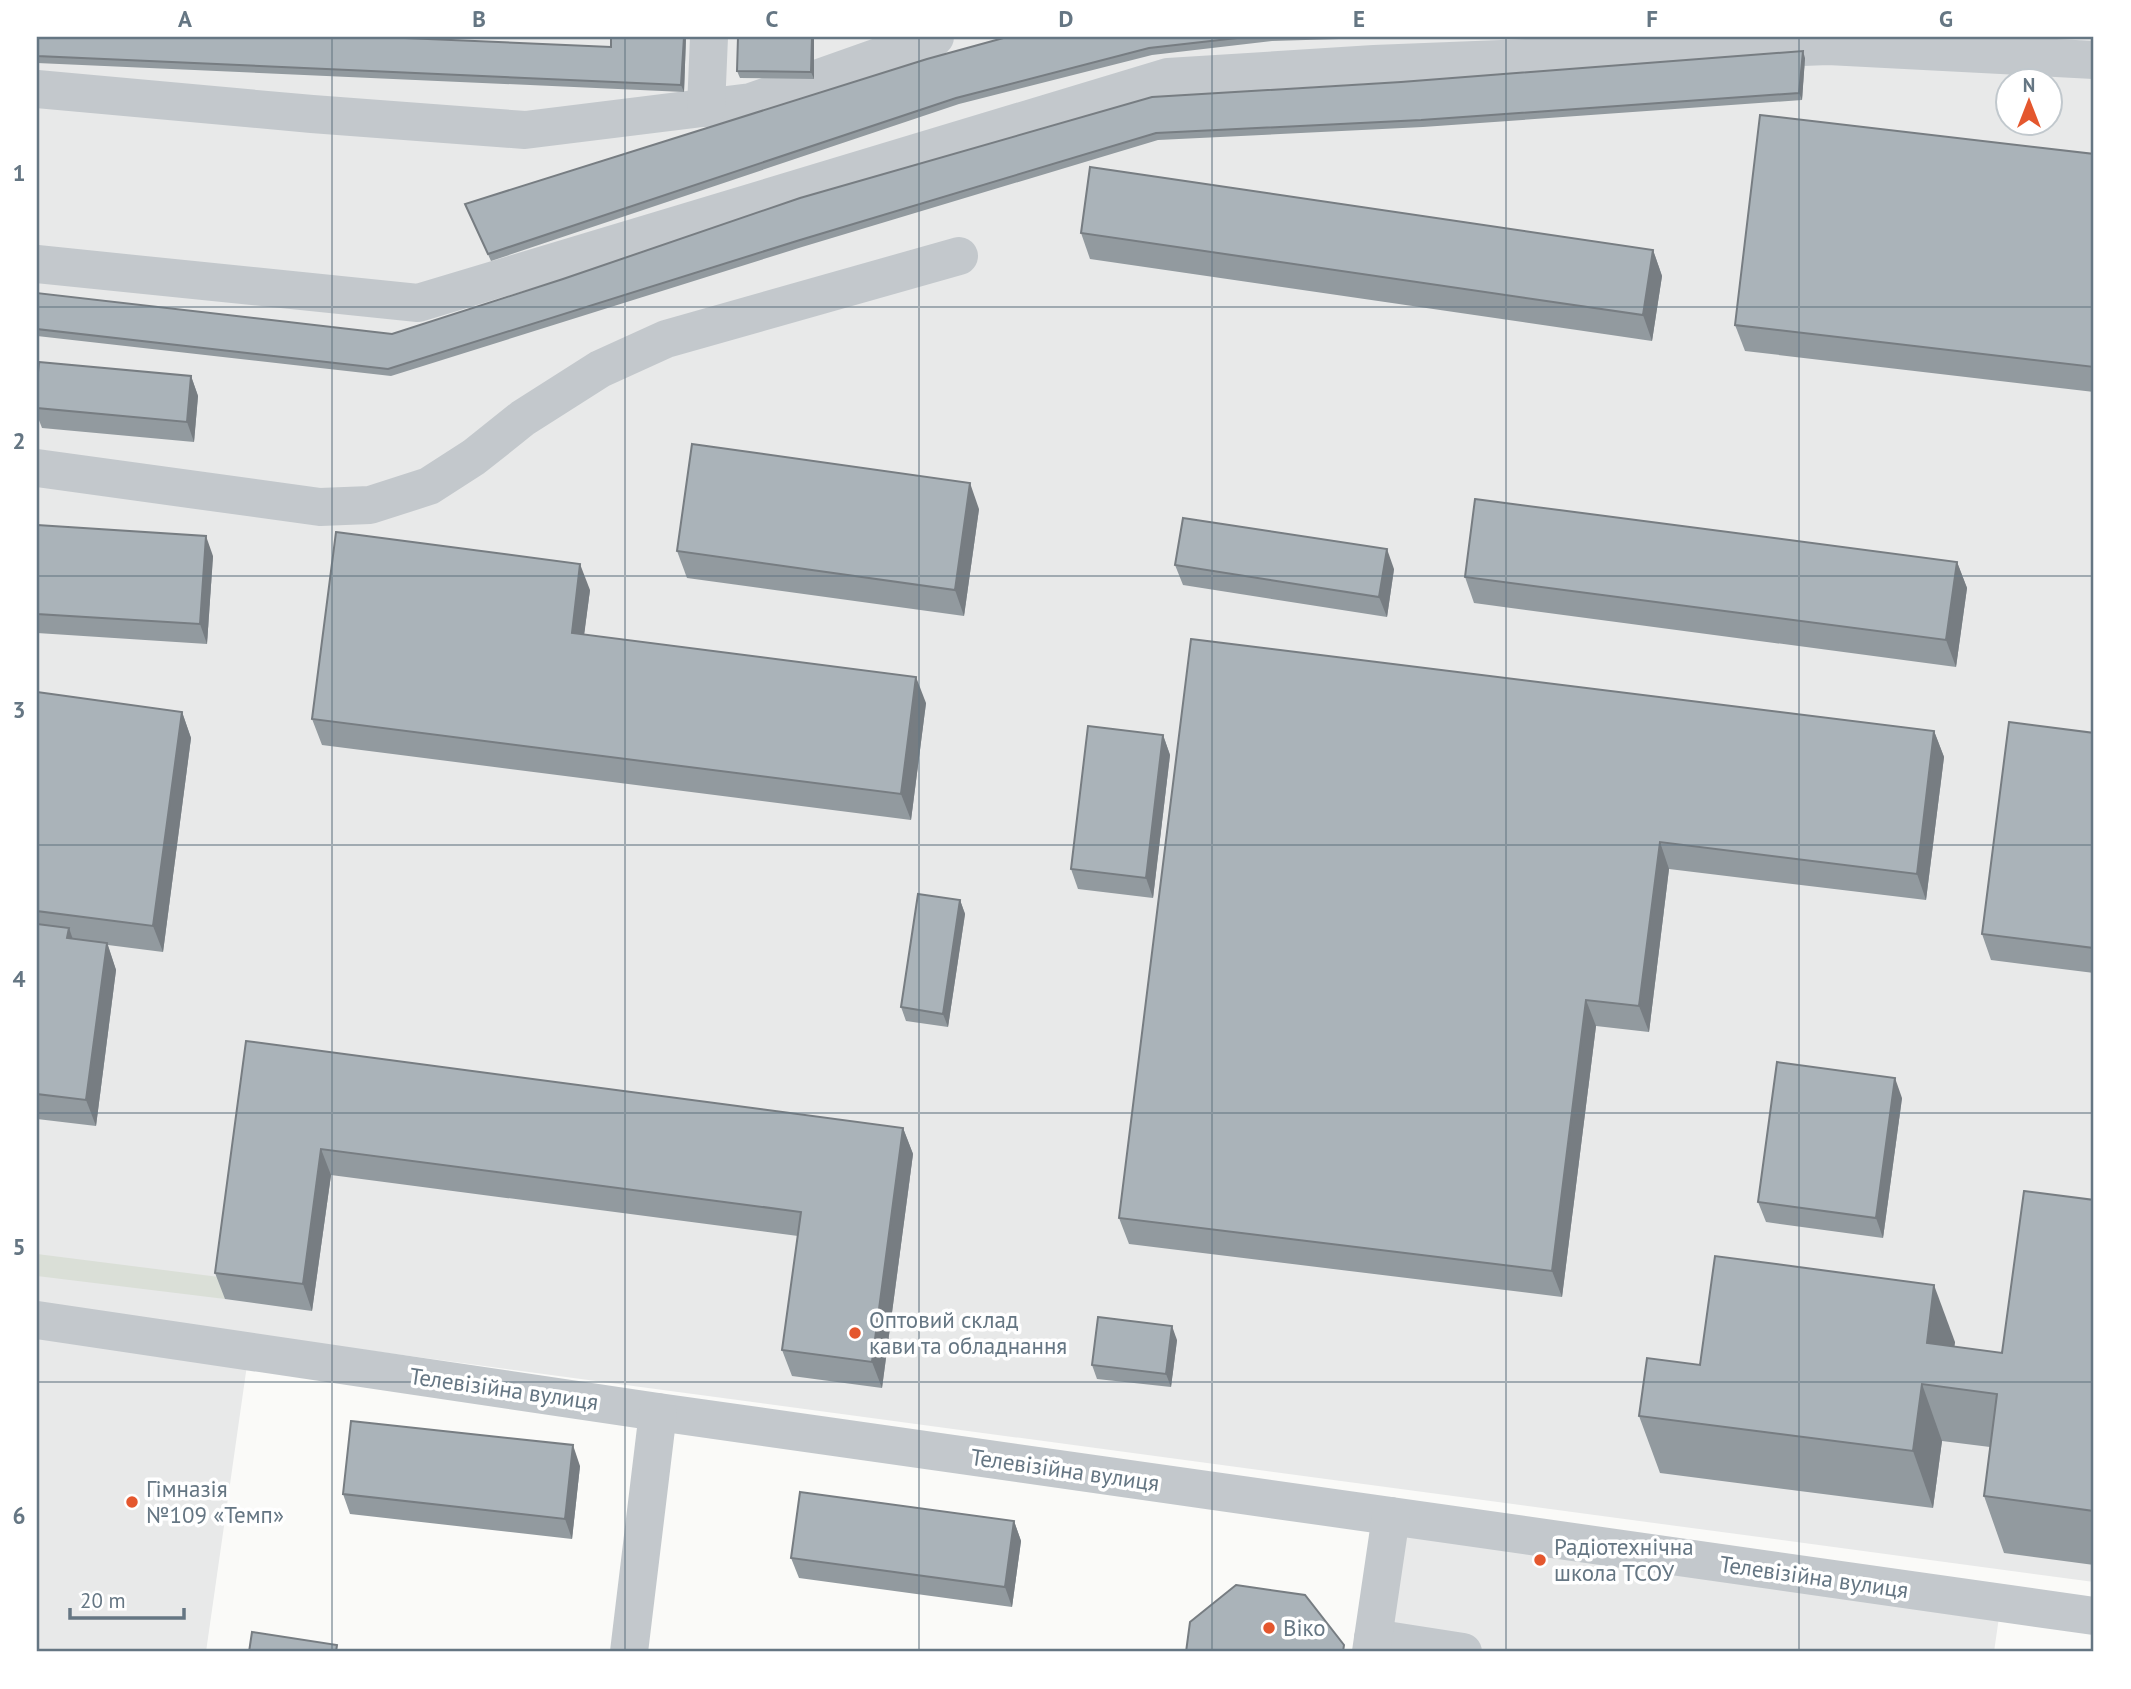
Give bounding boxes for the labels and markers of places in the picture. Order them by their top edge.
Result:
place label: Оптовий склад кави та обладнання [869,1305,1067,1360]
marker: Оптовий склад кави та обладнання [847,1325,863,1341]
place label: Гімназія №109 «Темп» [146,1474,284,1529]
marker: Гімназія №109 «Темп» [124,1494,140,1510]
place label: Радіотехнічна школа ТСОУ [1554,1532,1694,1587]
marker: Радіотехнічна школа ТСОУ [1532,1552,1548,1568]
place label: Віко [1283,1613,1326,1642]
marker: Віко [1261,1620,1277,1636]

